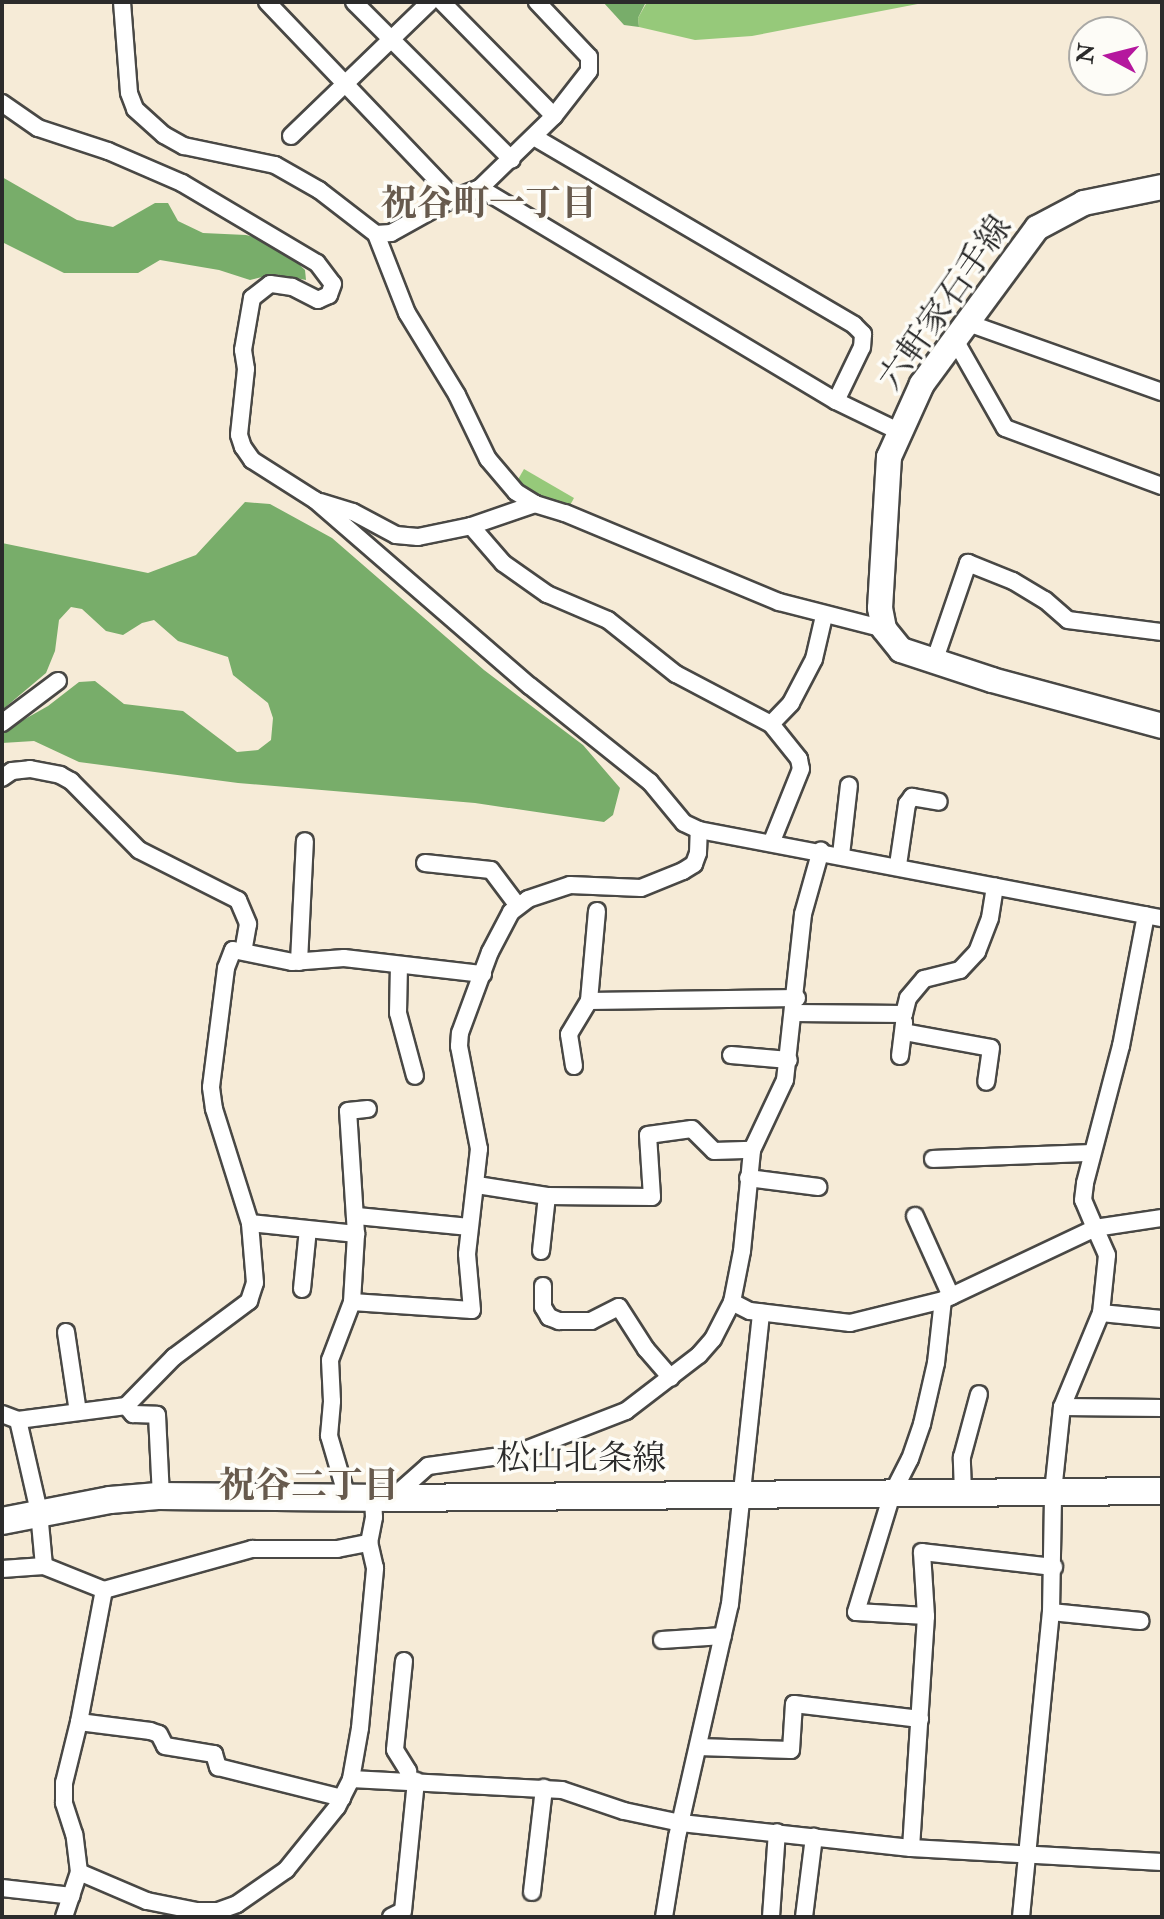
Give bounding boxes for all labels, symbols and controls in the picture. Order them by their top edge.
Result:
north arrow [1068,16,1148,96]
text: N [1071,42,1101,65]
district label: 祝谷町一丁目 [381,182,597,226]
street label: 六軒家石手線 [870,208,1020,398]
street label: 松山北条線 [496,1439,666,1479]
district label: 祝谷二丁目 [219,1464,399,1508]

